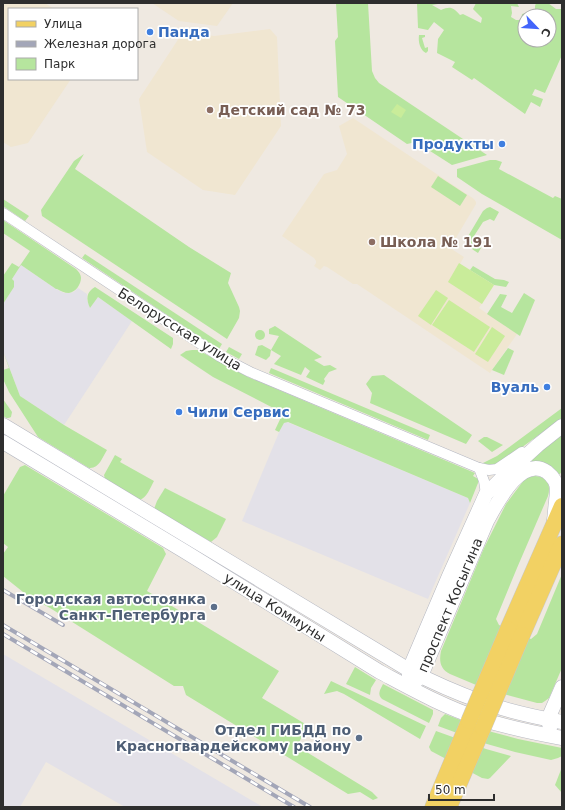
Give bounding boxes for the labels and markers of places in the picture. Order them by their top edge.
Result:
place label: Панда [158,24,210,40]
marker: Панда [145,27,155,37]
place label: Детский сад № 73 [218,102,366,118]
marker: Детский сад № 73 [205,105,215,115]
place label: Продукты [412,136,494,152]
marker: Продукты [497,139,507,149]
place label: Школа № 191 [380,234,492,250]
marker: Школа № 191 [367,237,377,247]
place label: Вуаль [491,379,539,395]
marker: Вуаль [542,382,552,392]
place label: Чили Сервис [187,404,290,420]
marker: Чили Сервис [174,407,184,417]
place label: Городская автостоянка Санкт-Петербурга [16,591,206,623]
marker: Городская автостоянка Санкт-Петербурга [209,602,219,612]
place label: Отдел ГИБДД по Красногвардейскому району [116,722,351,754]
marker: Отдел ГИБДД по Красногвардейскому району [354,733,364,743]

